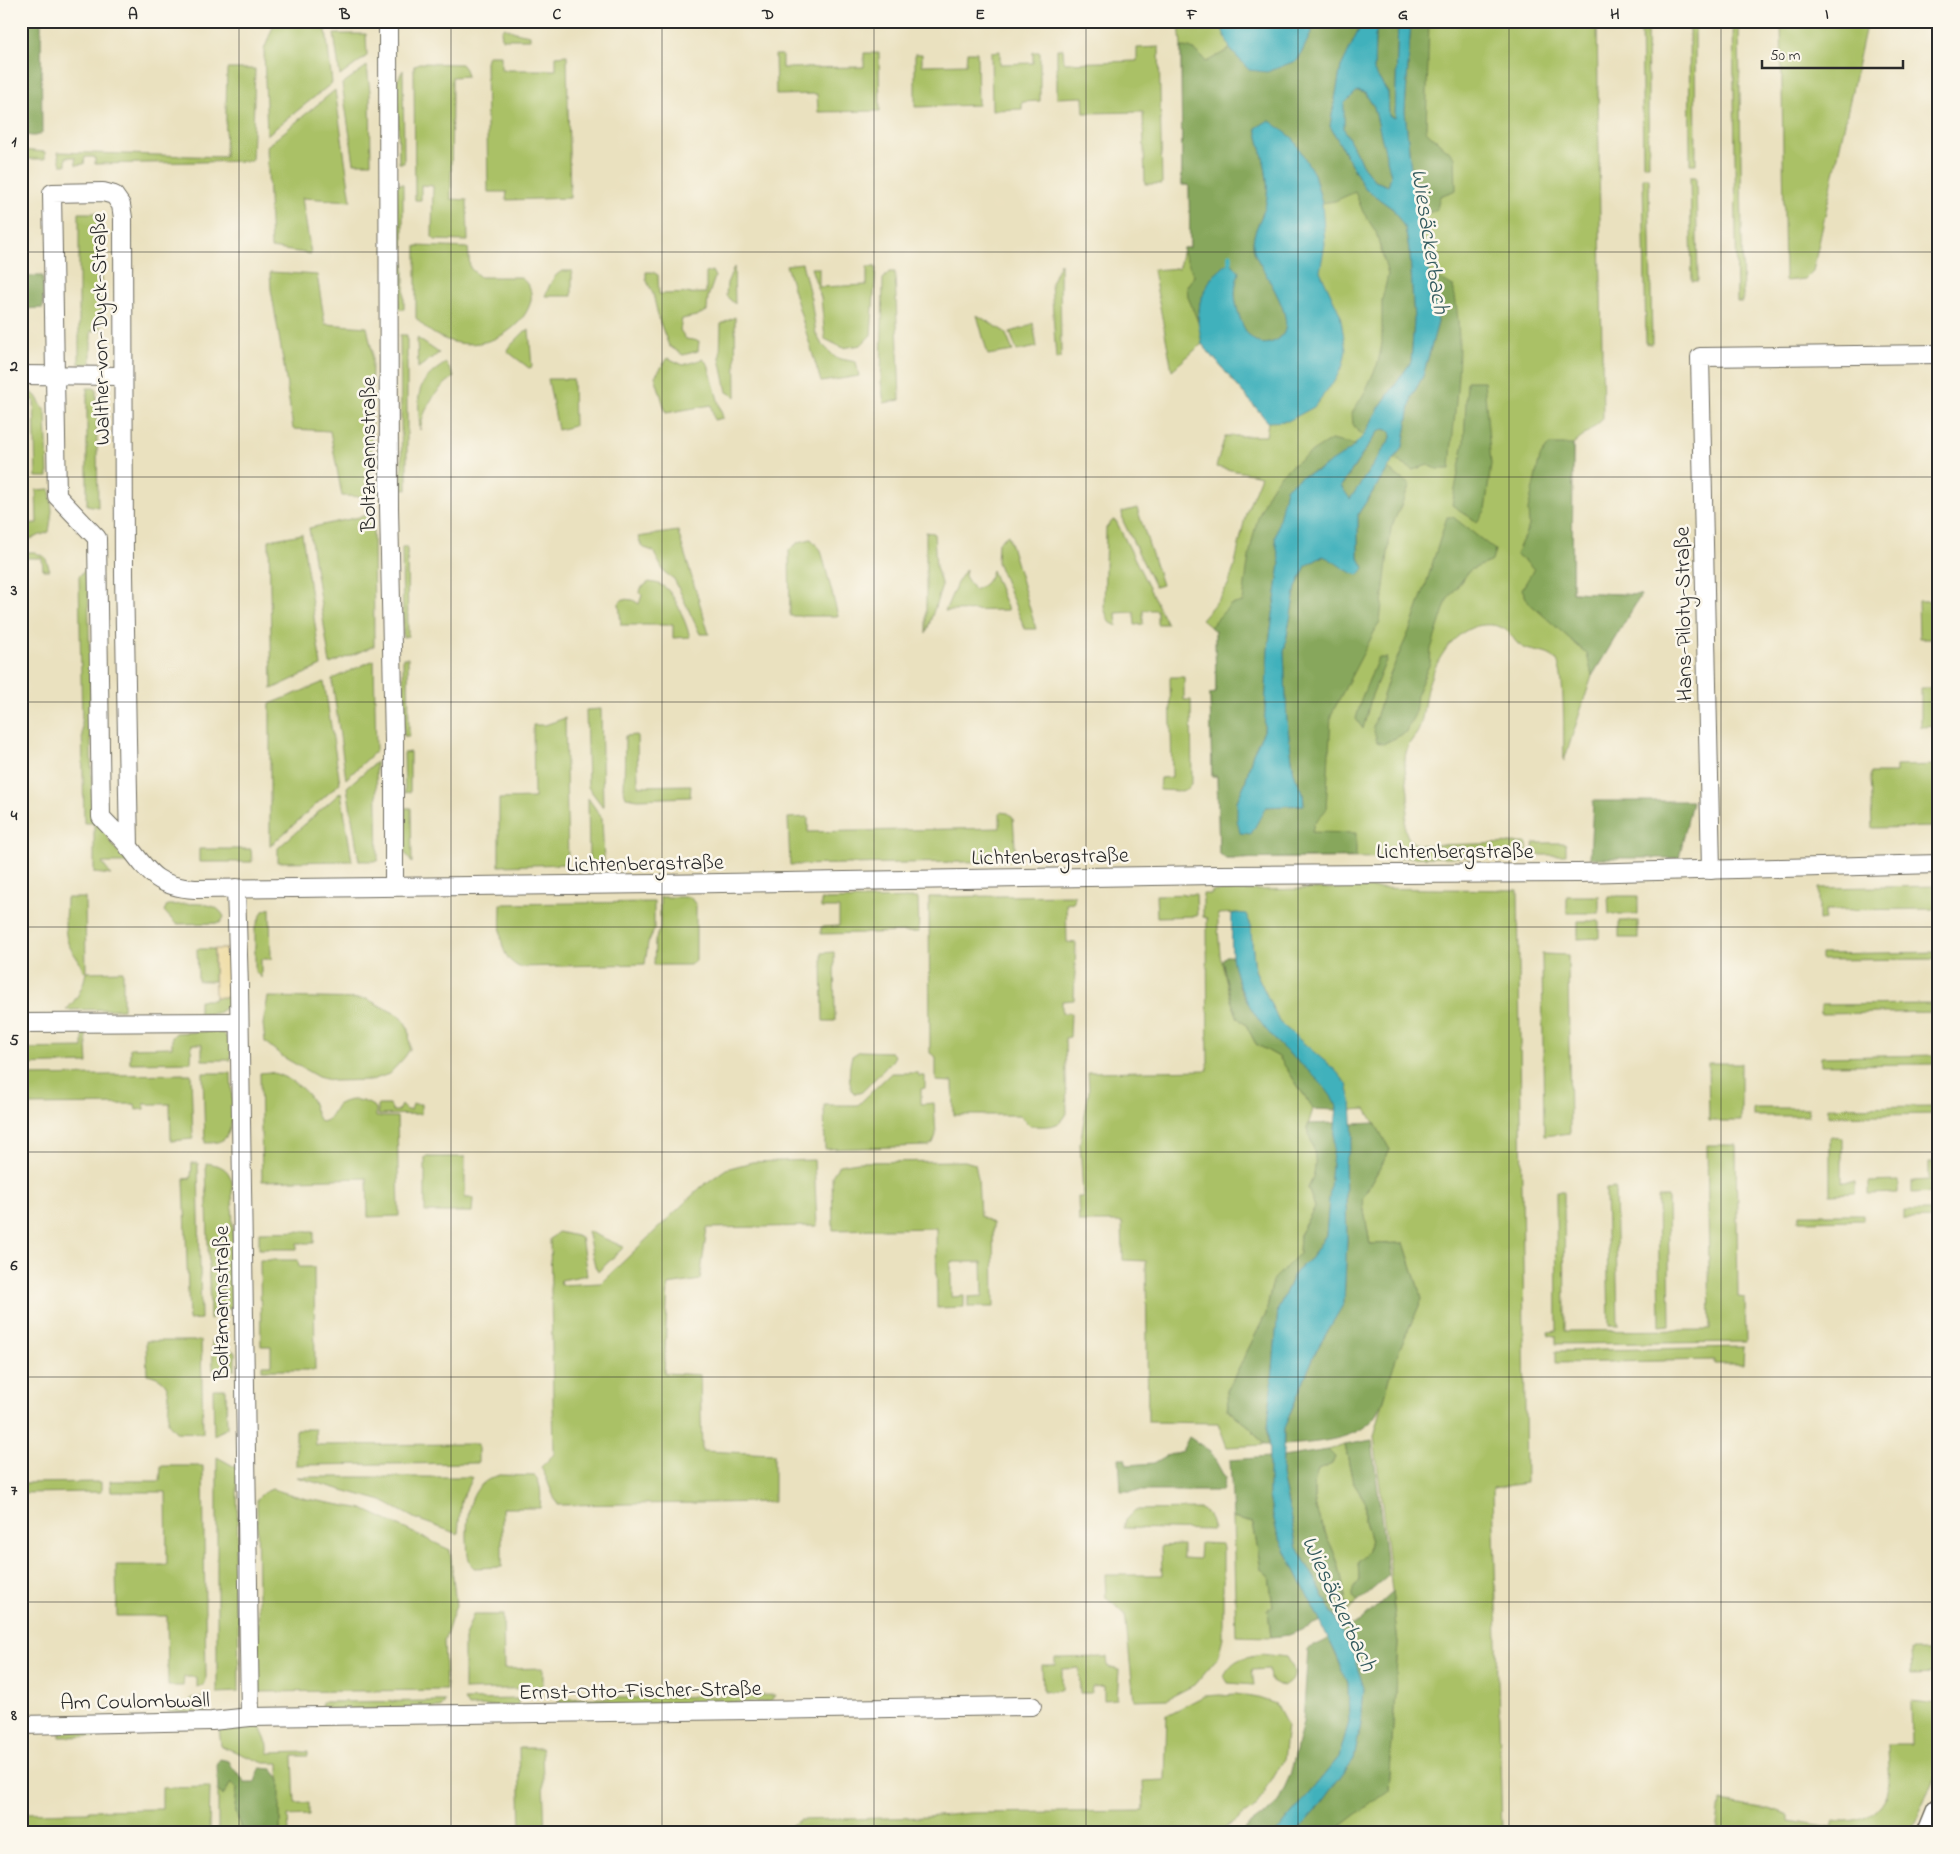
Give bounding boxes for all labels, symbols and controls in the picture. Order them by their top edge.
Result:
text: A [128,3,138,27]
text: B [339,3,351,27]
text: C [553,3,562,27]
text: D [761,3,774,27]
text: E [975,3,985,27]
text: F [1186,3,1198,27]
text: G [1398,3,1408,27]
text: H [1610,3,1620,27]
text: I [1825,3,1829,27]
scale bar [1762,38,1904,70]
text: 50 m [1770,45,1801,67]
text: 1 [11,130,17,154]
water label: Wiesäckerbach [1400,166,1457,317]
street label: Walther-von-Dyck-Straße [84,212,121,446]
text: 2 [9,355,18,379]
street label: Boltzmannstraße [354,376,386,533]
street label: Hans-Piloty-Straße [1667,526,1704,702]
text: 3 [10,579,18,603]
text: 4 [10,804,18,828]
street label: Lichtenbergstraße [1376,837,1534,870]
street label: Lichtenbergstraße [971,841,1129,876]
street label: Lichtenbergstraße [566,848,724,883]
text: 5 [9,1029,19,1053]
street label: Boltzmannstraße [207,1225,239,1382]
text: 6 [9,1254,18,1278]
text: 7 [11,1479,18,1503]
water label: Wiesäckerbach [1291,1530,1385,1678]
street label: Ernst-Otto-Fischer-Straße [518,1674,762,1710]
street label: Am Coulombwall [60,1686,210,1720]
text: 8 [10,1704,17,1728]

